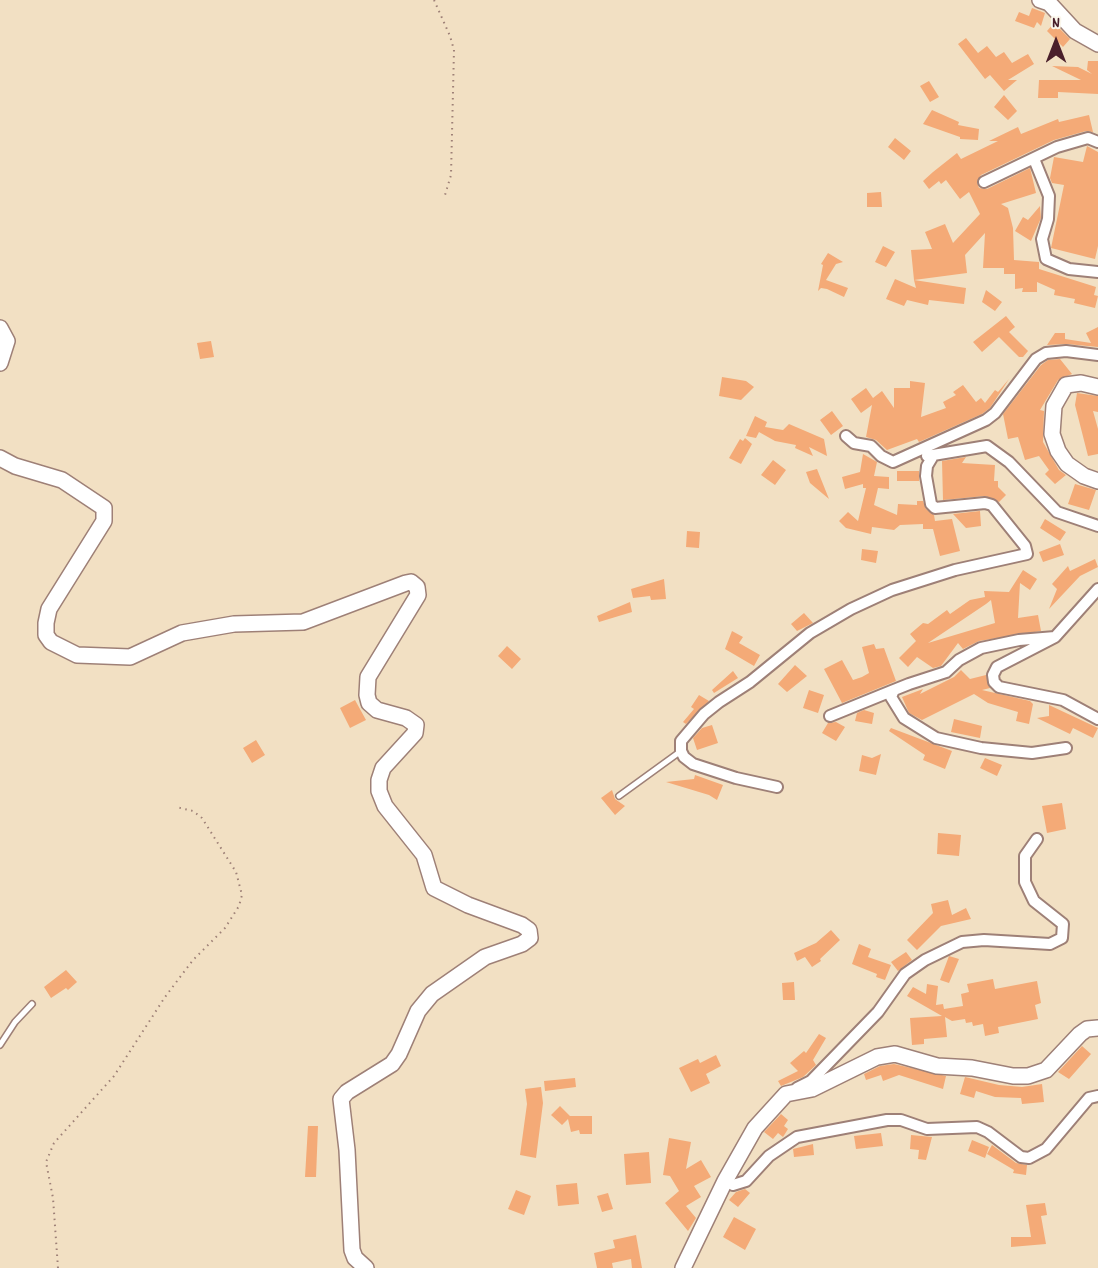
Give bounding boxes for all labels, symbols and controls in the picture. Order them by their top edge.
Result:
north arrow [1026,12,1086,72]
text: N [1052,12,1060,35]

